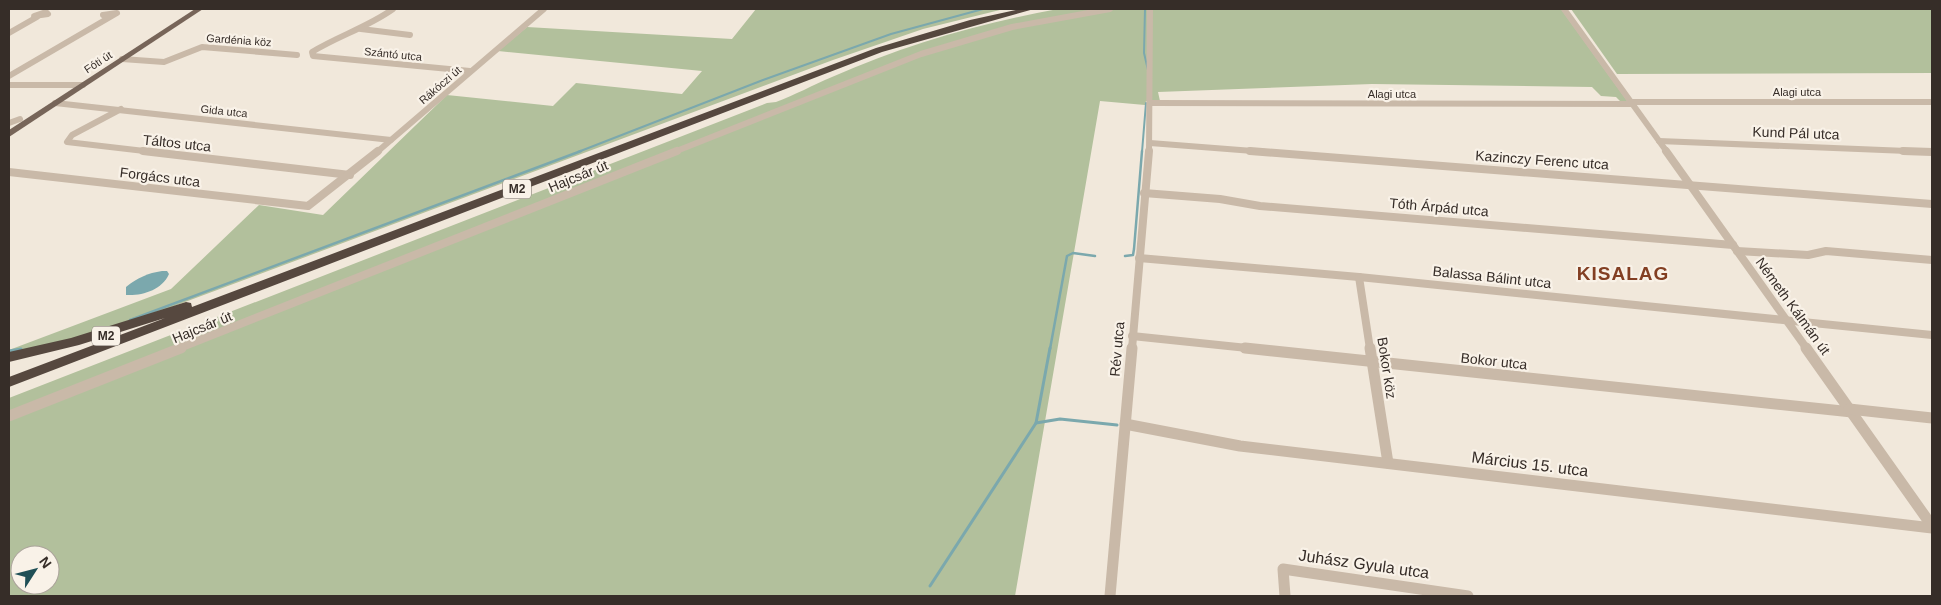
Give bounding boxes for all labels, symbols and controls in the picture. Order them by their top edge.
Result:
street label: Gardénia köz [206,32,272,48]
street label: Szántó utca [363,45,423,63]
street label: Fóti út [82,49,114,75]
street label: Rákóczi út [417,64,463,106]
street label: Alagi utca [1773,86,1822,98]
street label: Alagi utca [1368,88,1417,100]
street label: Gida utca [200,103,249,120]
street label: Kund Pál utca [1752,123,1840,143]
street label: Táltos utca [142,131,212,155]
street label: Kazinczy Ferenc utca [1475,147,1610,173]
street label: Hajcsár út [546,157,610,195]
street label: Forgács utca [119,164,201,190]
road number: M2 [503,180,531,198]
street label: Tóth Árpád utca [1389,195,1490,219]
street label: Németh Kálmán út [1752,254,1834,358]
street label: Balassa Bálint utca [1432,263,1552,291]
district label: KISALAG [1577,263,1669,284]
street label: Hajcsár út [170,308,234,346]
street label: Rév utca [1107,321,1127,377]
road number: M2 [92,326,120,346]
street label: Bokor köz [1374,336,1400,400]
street label: Bokor utca [1460,350,1528,372]
street label: Március 15. utca [1471,448,1589,480]
north arrow [10,545,60,595]
street label: Juhász Gyula utca [1298,546,1430,582]
text: N [36,554,55,571]

